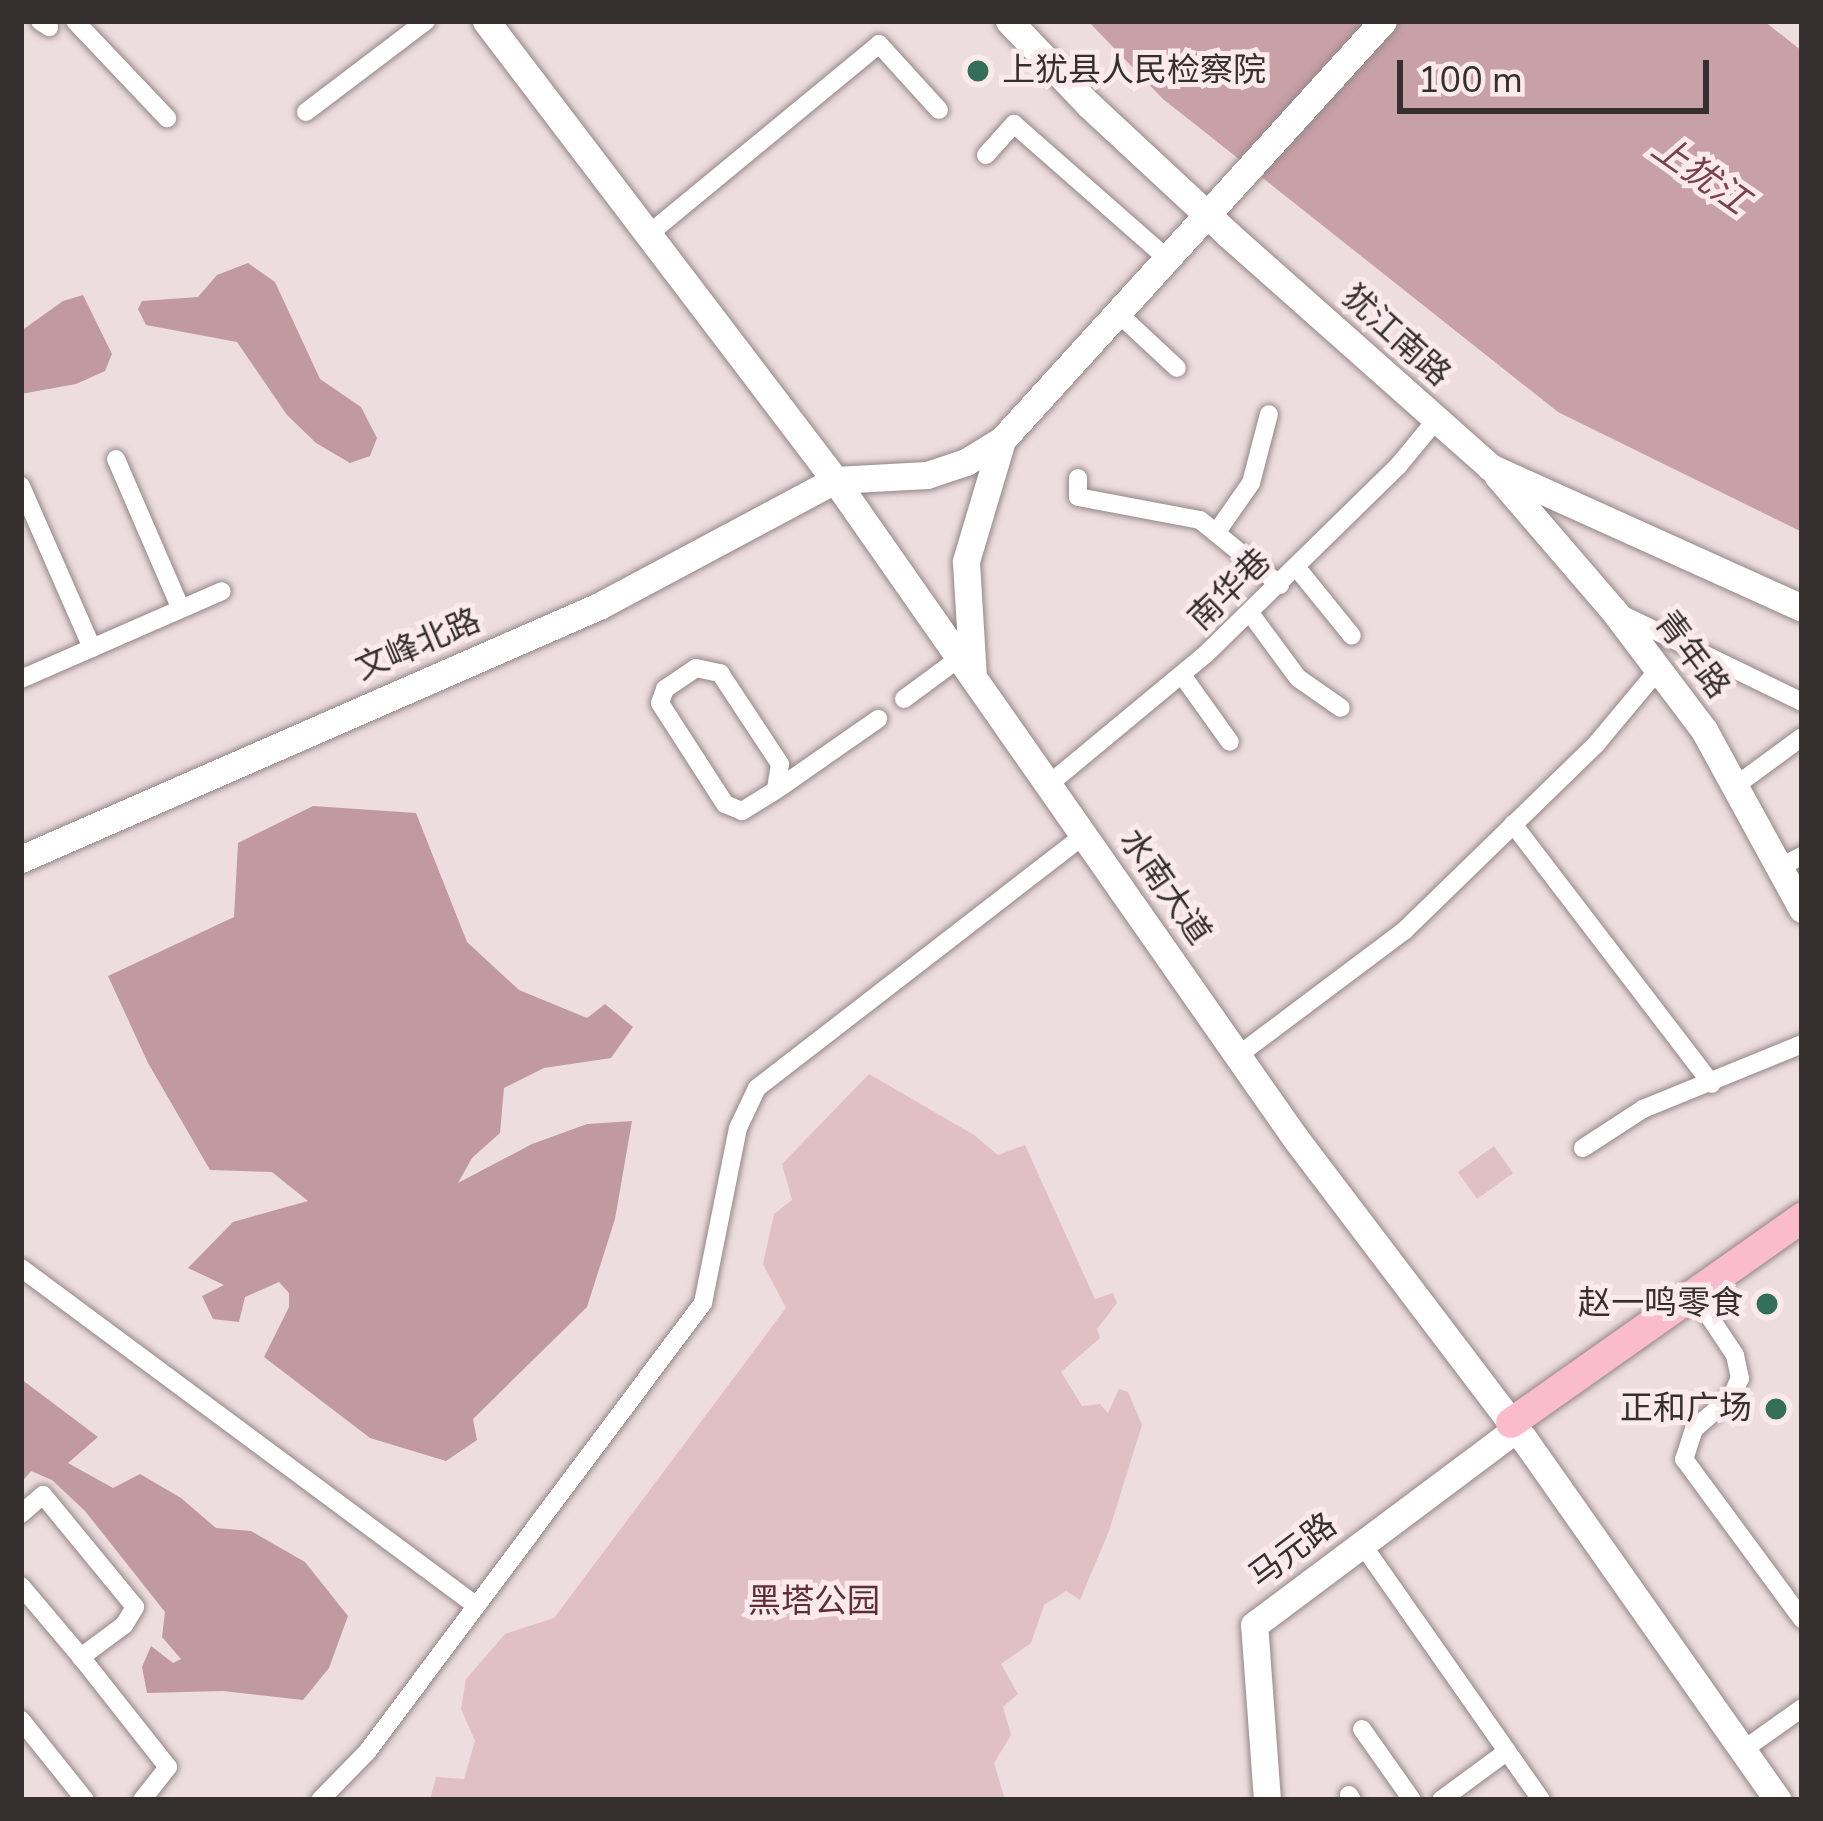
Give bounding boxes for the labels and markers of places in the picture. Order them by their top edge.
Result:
place label: 上犹县人民检察院 [1002,51,1266,91]
marker: 上犹县人民检察院 [965,58,991,84]
place label: 赵一鸣零食 [1578,1284,1743,1324]
marker: 赵一鸣零食 [1754,1291,1780,1317]
place label: 正和广场 [1620,1389,1752,1429]
marker: 正和广场 [1763,1396,1789,1422]

